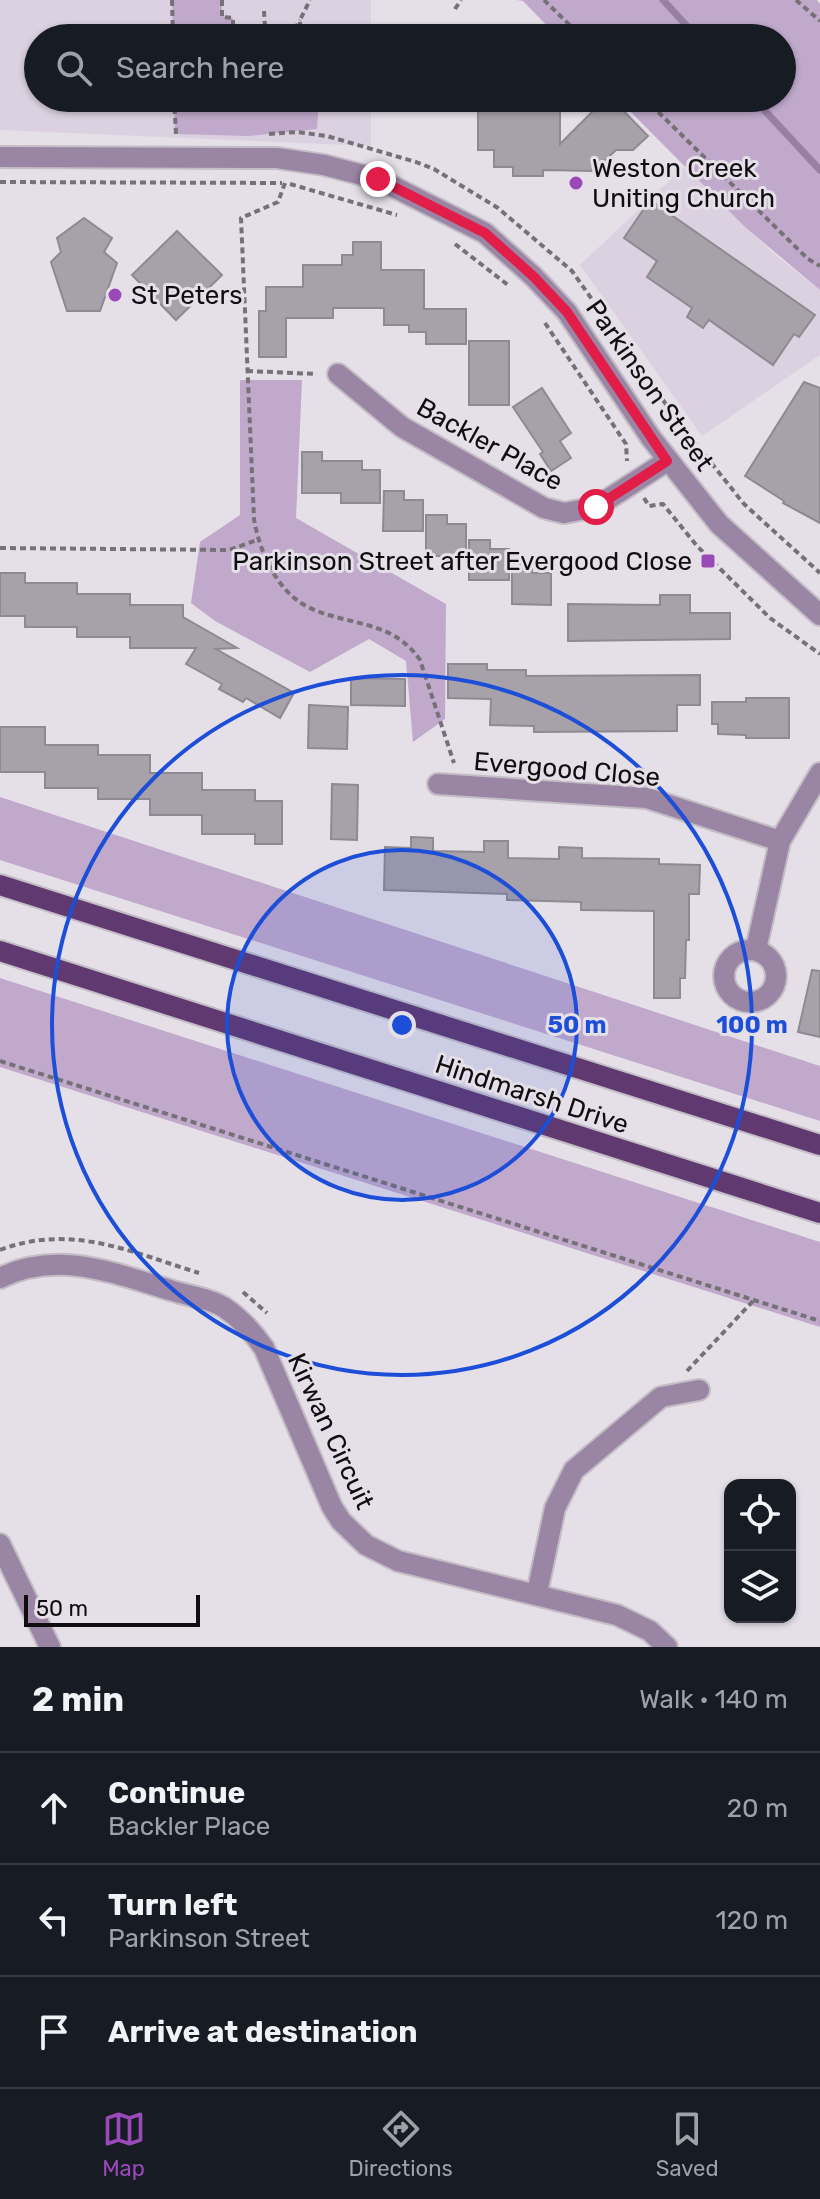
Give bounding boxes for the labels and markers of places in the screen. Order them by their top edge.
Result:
place label: Weston Creek Uniting Church [592,153,775,214]
marker: Weston Creek Uniting Church [567,174,585,192]
place label: St Peters [131,280,243,311]
marker: St Peters [106,286,124,304]
place label: Parkinson Street after Evergood Close [232,546,692,577]
marker: Parkinson Street after Evergood Close [699,552,717,570]
centre of rings [388,1011,416,1039]

